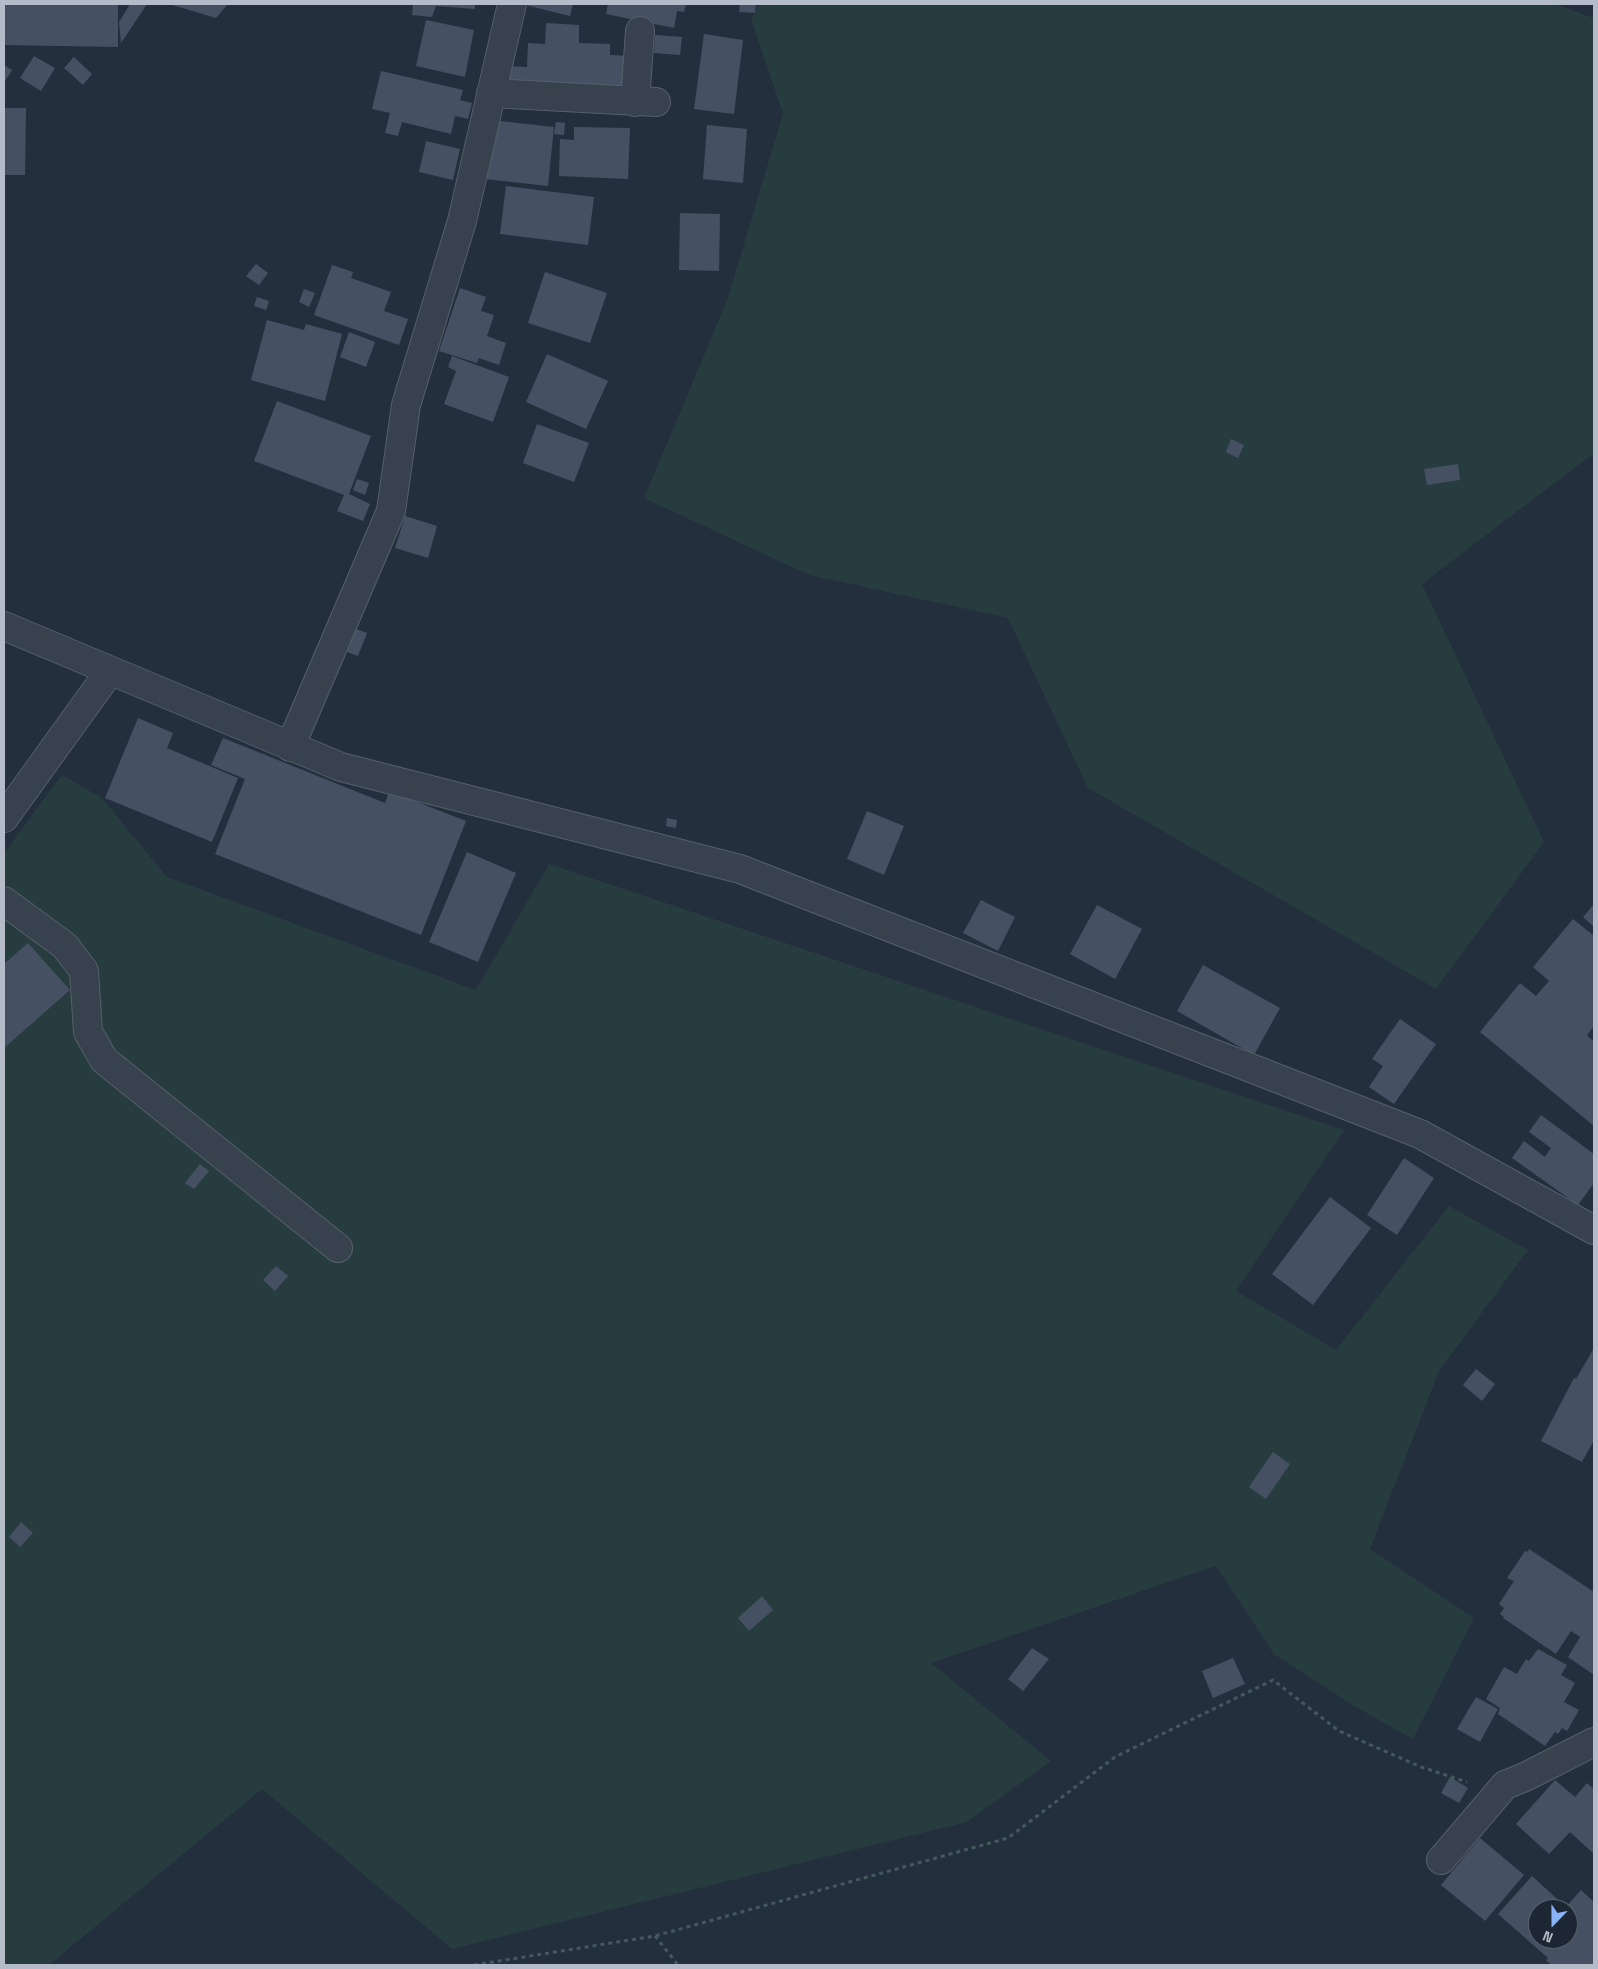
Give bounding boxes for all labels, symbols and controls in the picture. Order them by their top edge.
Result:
north arrow [1528,1899,1578,1949]
text: N [1540,1927,1555,1947]

